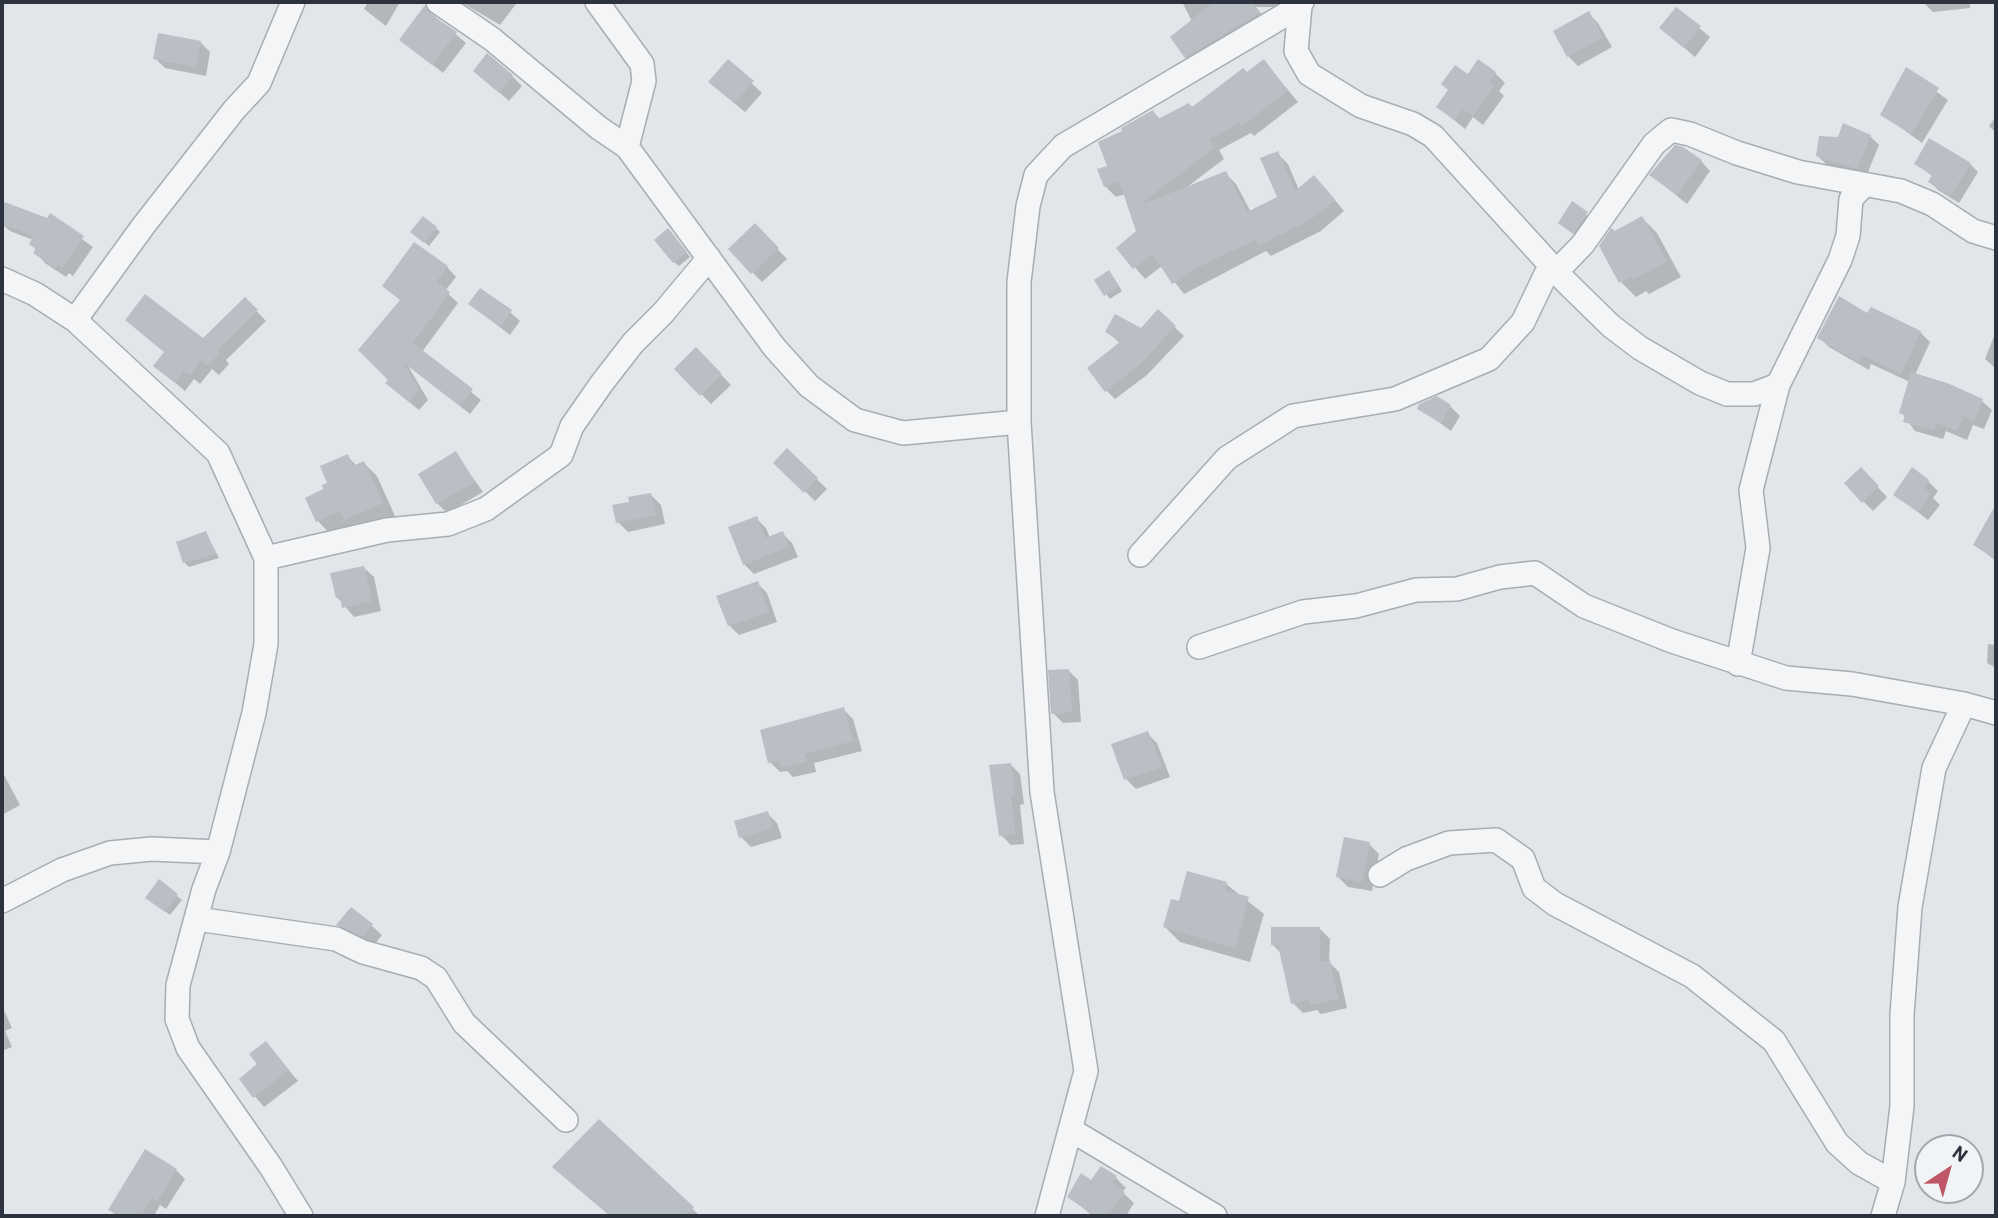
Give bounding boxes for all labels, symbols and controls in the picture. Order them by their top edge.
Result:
north arrow [1914,1134,1984,1204]
text: N [1949,1140,1972,1166]

